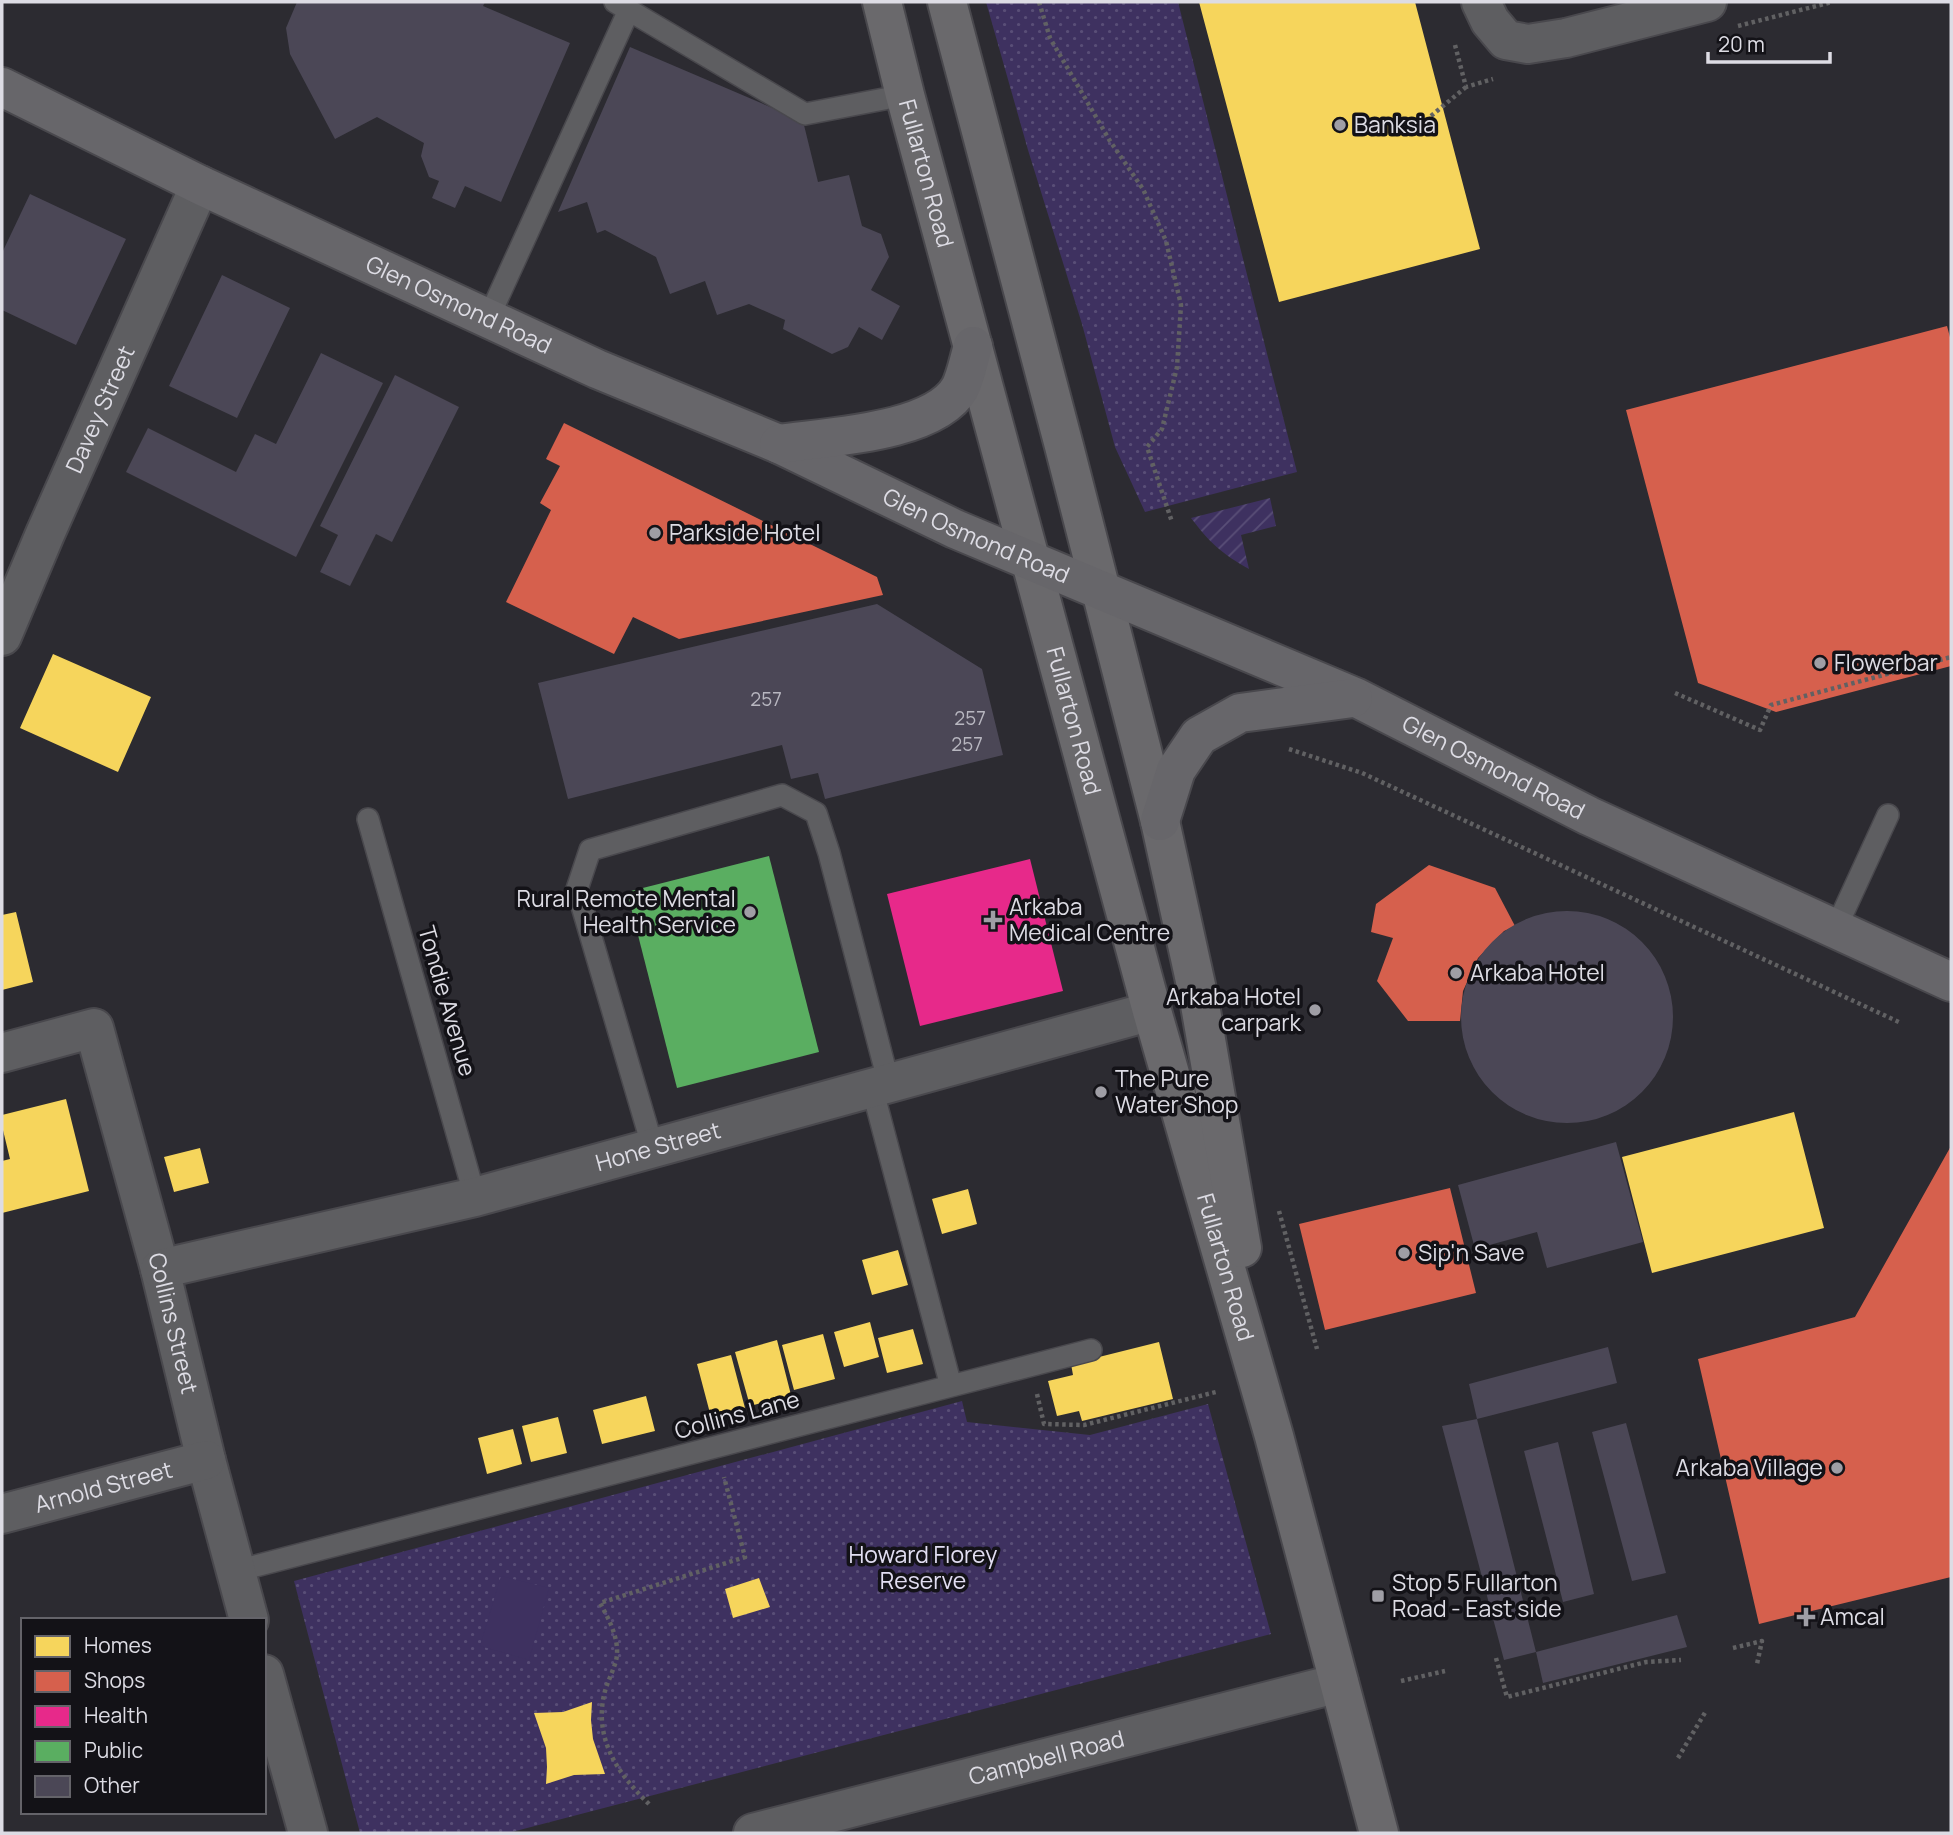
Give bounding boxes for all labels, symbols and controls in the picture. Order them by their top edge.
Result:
scale bar [1708,21,1830,65]
text: 20 m [1718,30,1765,58]
street label: Fullarton Road [892,95,962,251]
place label: Banksia [1354,108,1436,140]
marker: Banksia [1332,117,1348,133]
street label: Glen Osmond Road [361,247,557,361]
street label: Davey Street [57,340,142,478]
street label: Glen Osmond Road [878,480,1075,590]
place label: Parkside Hotel [669,516,821,548]
marker: Parkside Hotel [647,525,663,541]
street label: Fullarton Road [1039,643,1110,798]
place label: Flowerbar [1834,646,1938,678]
marker: Flowerbar [1812,655,1828,671]
house number: 257 [750,686,782,712]
house number: 257 [954,705,986,731]
street label: Glen Osmond Road [1397,707,1591,826]
house number: 257 [951,731,983,757]
place label: Rural Remote Mental Health Service [516,882,736,940]
place label: Arkaba Medical Centre [1009,890,1170,948]
marker: Rural Remote Mental Health Service [742,904,758,920]
marker: Arkaba Medical Centre [983,910,1003,930]
street label: Tondie Avenue [411,922,485,1080]
place label: Arkaba Hotel [1470,956,1605,988]
marker: Arkaba Hotel [1448,965,1464,981]
place label: Arkaba Hotel carpark [1166,980,1302,1038]
marker: Arkaba Hotel carpark [1307,1002,1323,1018]
place label: The Pure Water Shop [1115,1062,1238,1120]
marker: The Pure Water Shop [1093,1084,1109,1100]
street label: Hone Street [592,1113,724,1178]
street label: Fullarton Road [1190,1189,1263,1344]
place label: Sip'n Save [1418,1236,1525,1268]
marker: Sip'n Save [1396,1245,1412,1261]
street label: Collins Street [141,1249,206,1397]
street label: Collins Lane [671,1382,803,1446]
place label: Arkaba Village [1676,1451,1823,1483]
street label: Arnold Street [31,1453,176,1520]
marker: Arkaba Village [1829,1460,1845,1476]
park label: Howard Florey Reserve [849,1538,997,1596]
place label: Stop 5 Fullarton Road - East side [1392,1566,1562,1624]
marker: Stop 5 Fullarton Road - East side [1370,1588,1386,1604]
place label: Amcal [1820,1600,1885,1632]
marker: Amcal [1798,1609,1814,1625]
legend [21,1618,266,1814]
text: Homes [84,1631,152,1659]
text: Shops [84,1666,145,1694]
text: Health [84,1701,148,1729]
street label: Campbell Road [965,1722,1127,1792]
text: Public [84,1736,143,1764]
text: Other [84,1771,140,1799]

